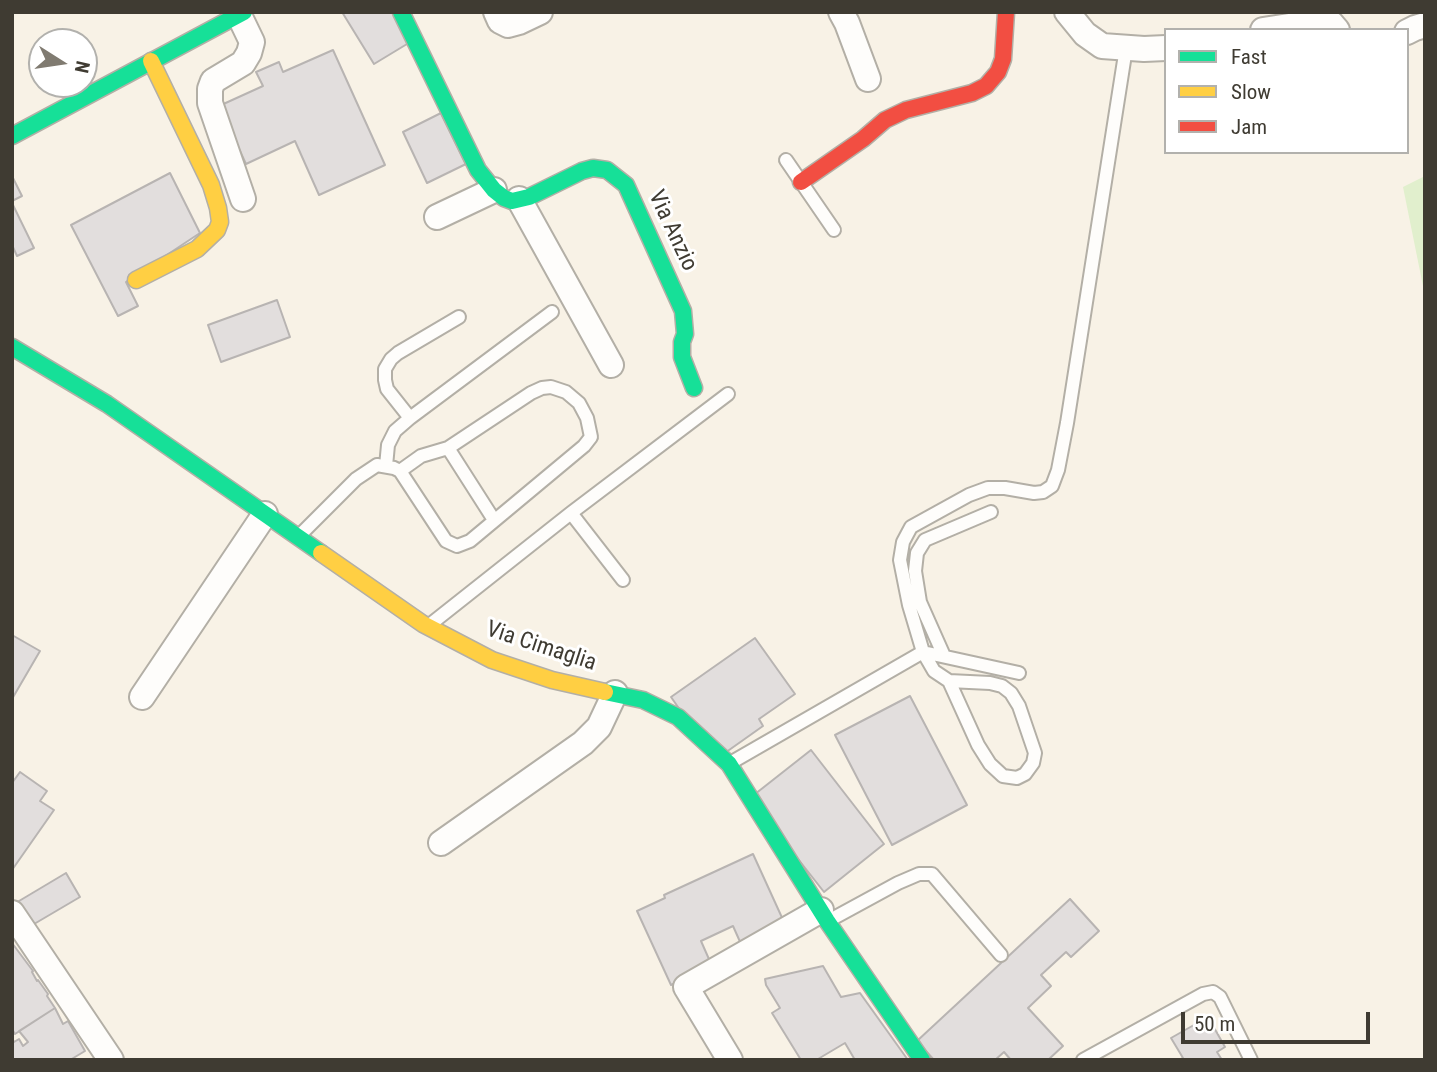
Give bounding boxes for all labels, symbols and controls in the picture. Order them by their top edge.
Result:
north arrow [28,28,98,98]
legend [1164,28,1409,154]
text: Fast [1231,45,1267,69]
text: N [70,59,95,75]
text: Slow [1231,80,1271,104]
text: Jam [1231,115,1267,139]
street label: Via Anzio [641,186,703,276]
street label: Via Cimaglia [483,616,599,678]
scale bar [1185,998,1374,1042]
text: 50 m [1194,1012,1235,1036]

